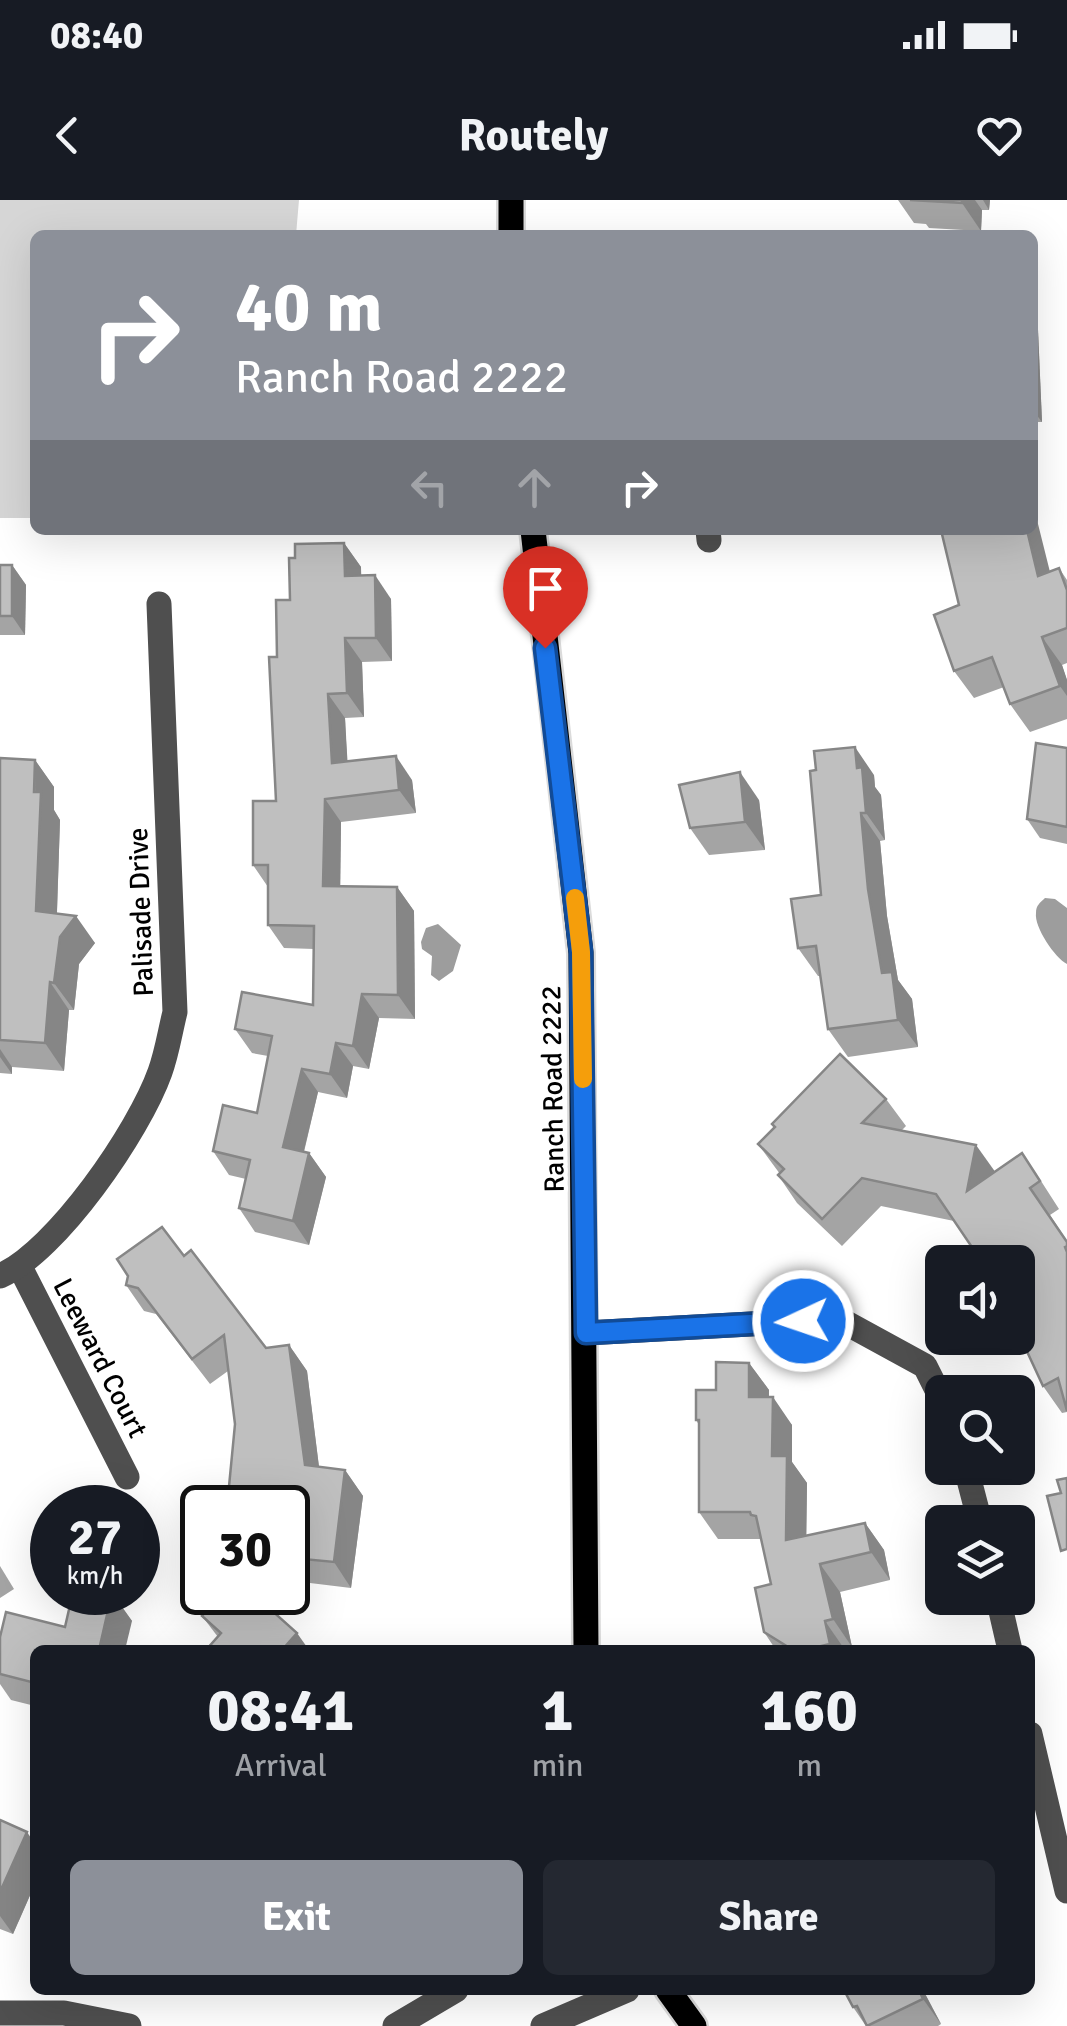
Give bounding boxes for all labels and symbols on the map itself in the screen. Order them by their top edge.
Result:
pin [503,546,588,649]
street label: Palisade Drive [121,827,161,997]
street label: Ranch Road 2222 [534,985,572,1193]
position arrow [751,1269,855,1373]
street label: Leeward Court [45,1273,155,1443]
speed limit sign: 30 [180,1485,310,1615]

